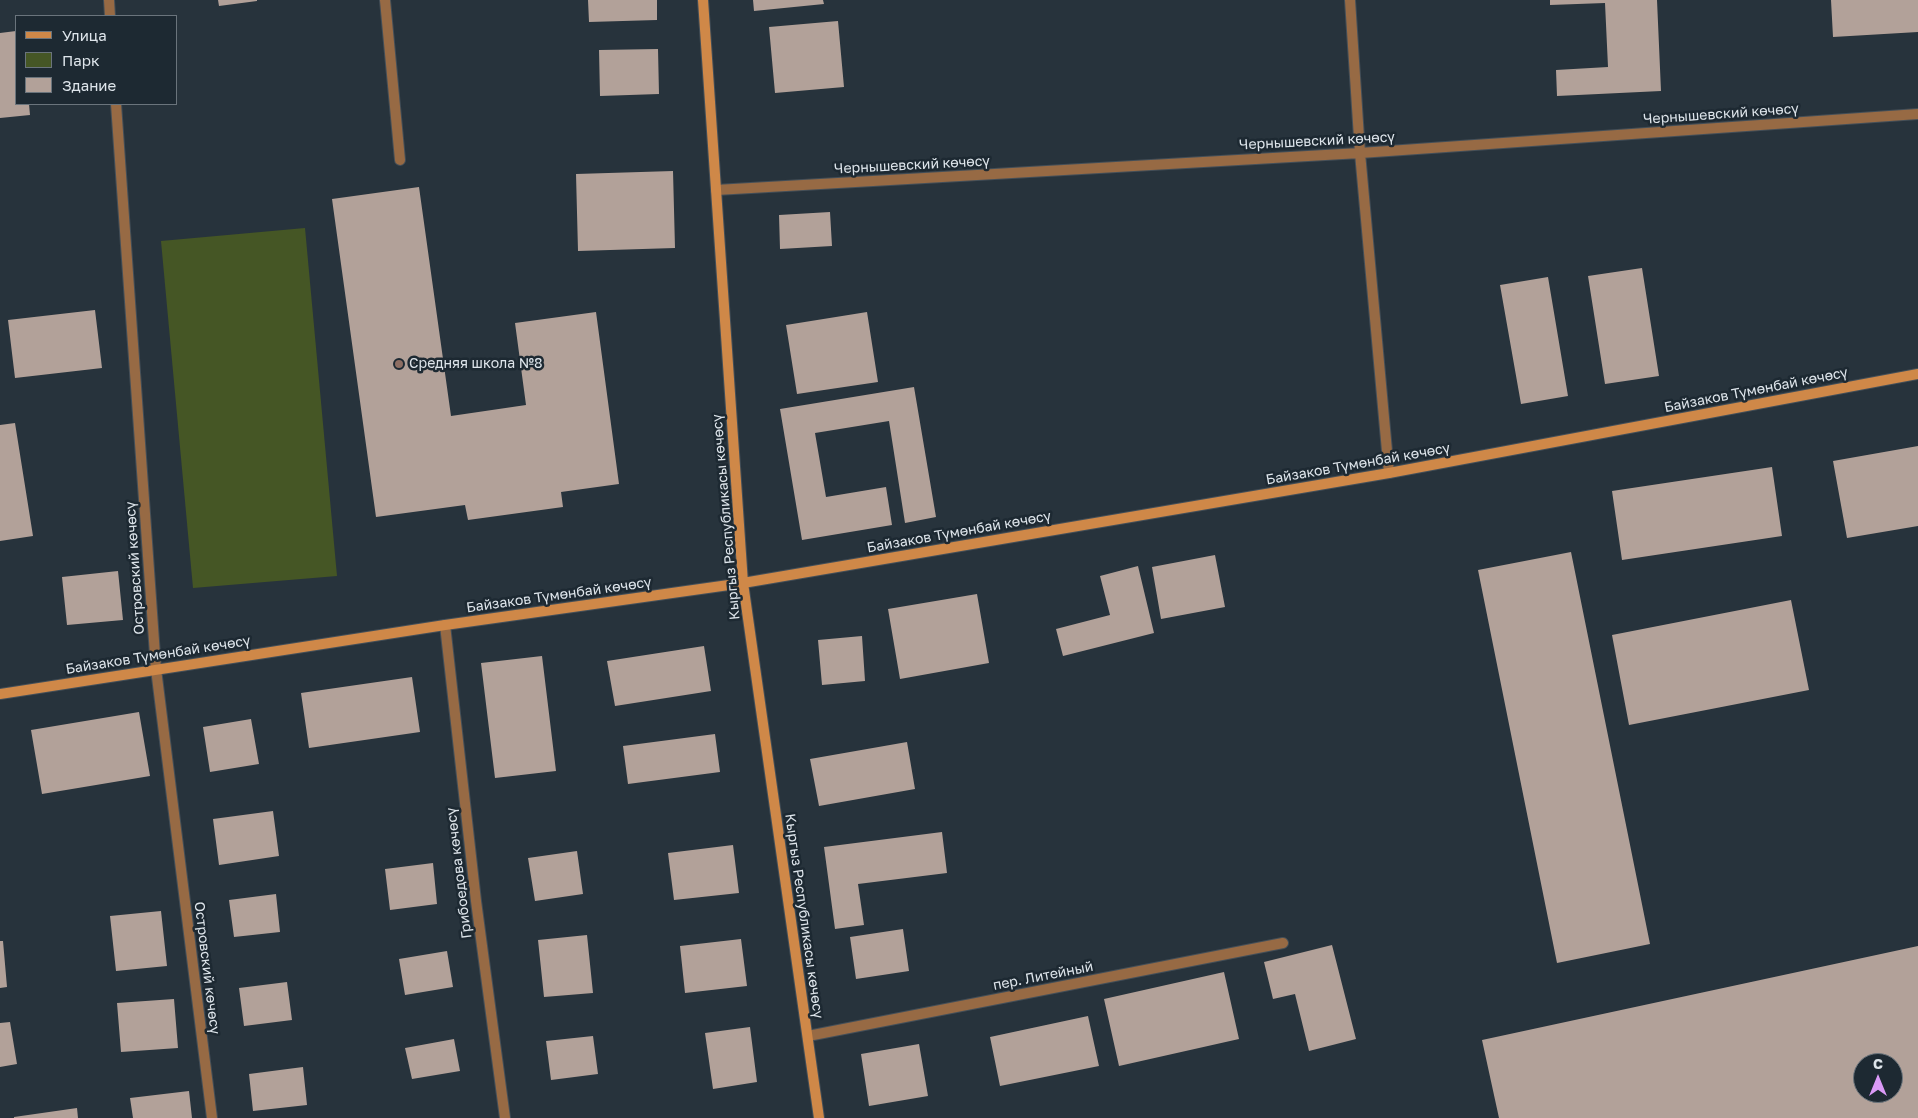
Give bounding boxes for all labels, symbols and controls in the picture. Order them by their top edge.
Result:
legend [15,15,178,105]
text: Улица [62,26,107,44]
text: Парк [62,51,100,69]
text: Здание [62,76,116,94]
street label: Чернышевский көчөсү [1643,100,1799,128]
street label: Чернышевский көчөсү [1239,129,1395,153]
street label: Чернышевский көчөсү [834,153,990,177]
place label: Средняя школа №8 [409,356,542,372]
marker: Средняя школа №8 [393,358,405,370]
street label: Байзаков Түмөнбай көчөсү [1663,364,1849,416]
street label: Кыргыз Республикасы көчөсү [709,413,743,621]
street label: Байзаков Түмөнбай көчөсү [1265,440,1451,488]
street label: Островский көчөсү [122,501,148,635]
street label: Байзаков Түмөнбай көчөсү [866,508,1052,556]
street label: Байзаков Түмөнбай көчөсү [465,574,653,616]
street label: Байзаков Түмөнбай көчөсү [64,632,252,678]
street label: Грибоедова көчөсү [443,807,475,939]
street label: Кыргыз Республикасы көчөсү [781,812,827,1020]
street label: Островский көчөсү [191,901,223,1035]
street label: пер. Литейный [991,958,1095,994]
north arrow [1853,1053,1903,1103]
text: С [1873,1055,1883,1072]

